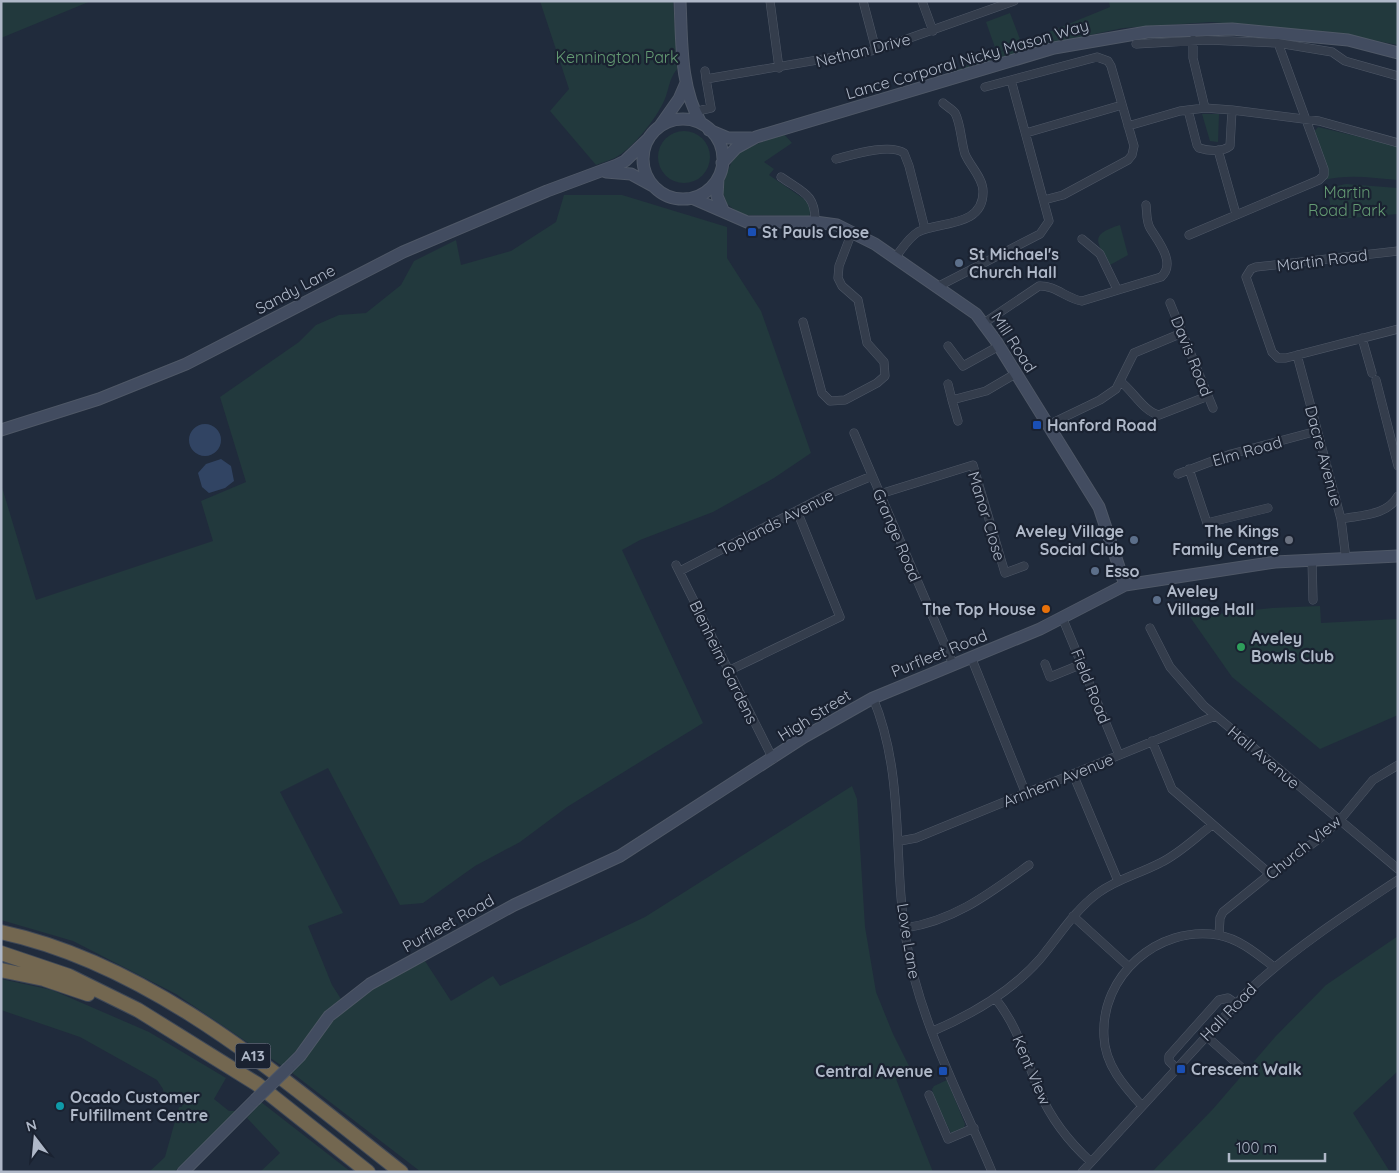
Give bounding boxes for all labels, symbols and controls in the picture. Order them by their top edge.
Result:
street label: Lance Corporal Nicky Mason Way [843,15,1091,103]
street label: Nethan Drive [814,29,912,71]
park label: Kennington Park [555,47,679,67]
park label: Martin Road Park [1308,182,1386,220]
place label: St Pauls Close [762,222,869,242]
marker: St Pauls Close [746,226,758,238]
place label: St Michael's Church Hall [969,244,1059,282]
street label: Martin Road [1275,245,1369,275]
marker: St Michael's Church Hall [953,257,965,269]
street label: Sandy Lane [252,260,338,318]
street label: Mill Road [987,308,1041,376]
street label: Davis Road [1167,313,1217,399]
street label: Dacre Avenue [1301,403,1347,509]
place label: Hanford Road [1047,415,1157,435]
marker: Hanford Road [1031,419,1043,431]
street label: Elm Road [1210,432,1284,470]
street label: Manor Close [964,469,1010,563]
street label: Toplands Avenue [715,484,837,560]
street label: Grange Road [868,486,926,584]
place label: Aveley Village Social Club [1016,521,1124,559]
place label: The Kings Family Centre [1172,521,1279,559]
marker: Aveley Village Social Club [1128,534,1140,546]
marker: The Kings Family Centre [1283,534,1295,546]
place label: Esso [1105,561,1140,581]
marker: Esso [1089,565,1101,577]
place label: Aveley Village Hall [1167,581,1254,619]
marker: Aveley Village Hall [1151,594,1163,606]
street label: Blenheim Gardens [685,597,763,727]
place label: The Top House [922,599,1036,619]
marker: The Top House [1040,603,1052,615]
street label: Purfleet Road [888,625,990,681]
place label: Aveley Bowls Club [1251,628,1334,666]
marker: Aveley Bowls Club [1235,641,1247,653]
street label: Field Road [1067,646,1115,726]
street label: High Street [774,685,854,745]
street label: Hall Avenue [1224,721,1304,793]
street label: Arnhem Avenue [1000,749,1116,811]
street label: Church View [1261,810,1345,884]
street label: Purfleet Road [399,890,497,956]
street label: Love Lane [893,902,925,980]
street label: Hall Road [1196,979,1260,1045]
street label: Kent View [1008,1032,1056,1108]
road number: A13 [236,1044,270,1068]
place label: Crescent Walk [1191,1059,1302,1079]
place label: Central Avenue [815,1061,933,1081]
marker: Crescent Walk [1175,1063,1187,1075]
marker: Central Avenue [937,1065,949,1077]
place label: Ocado Customer Fulfillment Centre [70,1087,208,1125]
marker: Ocado Customer Fulfillment Centre [54,1100,66,1112]
north arrow [10,1113,60,1163]
text: N [24,1115,39,1136]
scale bar [1229,1130,1325,1162]
text: 100 m [1236,1138,1277,1157]

